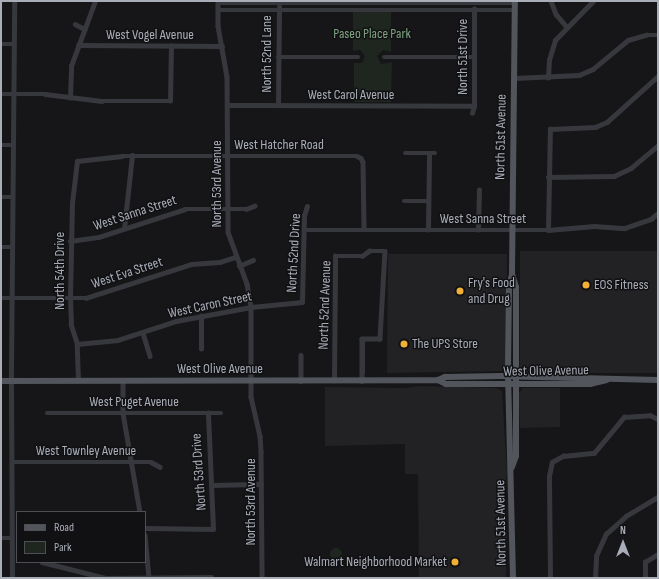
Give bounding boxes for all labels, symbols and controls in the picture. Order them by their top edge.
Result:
street label: North 52nd Lane [259,15,275,93]
street label: North 51st Drive [455,19,471,95]
park label: Paseo Place Park [333,26,411,42]
street label: West Vogel Avenue [106,27,194,43]
street label: West Carol Avenue [308,87,394,103]
street label: North 51st Avenue [492,94,510,180]
street label: West Hatcher Road [234,137,324,153]
street label: North 53rd Avenue [209,140,225,228]
street label: West Sanna Street [91,192,179,234]
street label: West Sanna Street [440,211,526,227]
street label: North 52nd Drive [284,213,304,293]
street label: North 54th Drive [52,232,68,310]
street label: West Eva Street [89,254,165,292]
street label: North 52nd Avenue [315,260,335,350]
place label: Fry's Food and Drug [468,275,515,308]
place label: EOS Fitness [594,277,649,293]
marker: EOS Fitness [581,280,591,290]
marker: Fry's Food and Drug [455,286,465,296]
street label: West Caron Street [167,288,253,322]
place label: The UPS Store [412,336,478,352]
marker: The UPS Store [399,339,409,349]
street label: West Olive Avenue [177,361,263,377]
street label: West Olive Avenue [503,362,589,380]
street label: West Puget Avenue [89,394,179,410]
street label: North 53rd Drive [188,433,210,511]
street label: West Townley Avenue [36,443,136,459]
street label: North 53rd Avenue [243,458,259,546]
street label: North 51st Avenue [492,480,510,566]
legend [16,511,146,563]
text: Road [54,520,74,535]
north arrow [603,523,643,563]
text: N [620,524,626,537]
text: Park [54,540,72,555]
place label: Walmart Neighborhood Market [304,554,447,570]
marker: Walmart Neighborhood Market [450,557,460,567]

